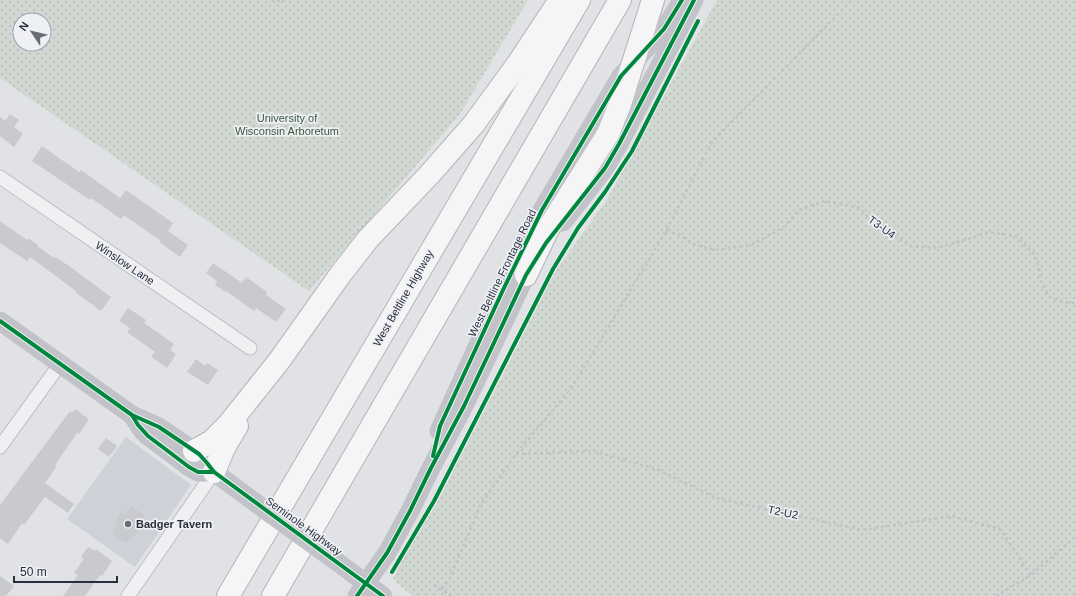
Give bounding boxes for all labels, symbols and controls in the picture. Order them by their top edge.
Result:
north arrow [12,12,52,52]
text: N [17,20,31,33]
park label: University of Wisconsin Arboretum [235,112,339,137]
street label: West Beltline Frontage Road [466,207,538,339]
street label: T3-U4 [866,213,898,241]
street label: Winslow Lane [93,239,157,287]
street label: West Beltline Highway [370,247,436,348]
street label: Seminole Highway [264,494,345,558]
street label: T2-U2 [767,503,799,521]
place label: Badger Tavern [136,518,212,530]
marker: Badger Tavern [123,519,133,529]
scale bar [14,558,117,584]
text: 50 m [20,565,47,579]

